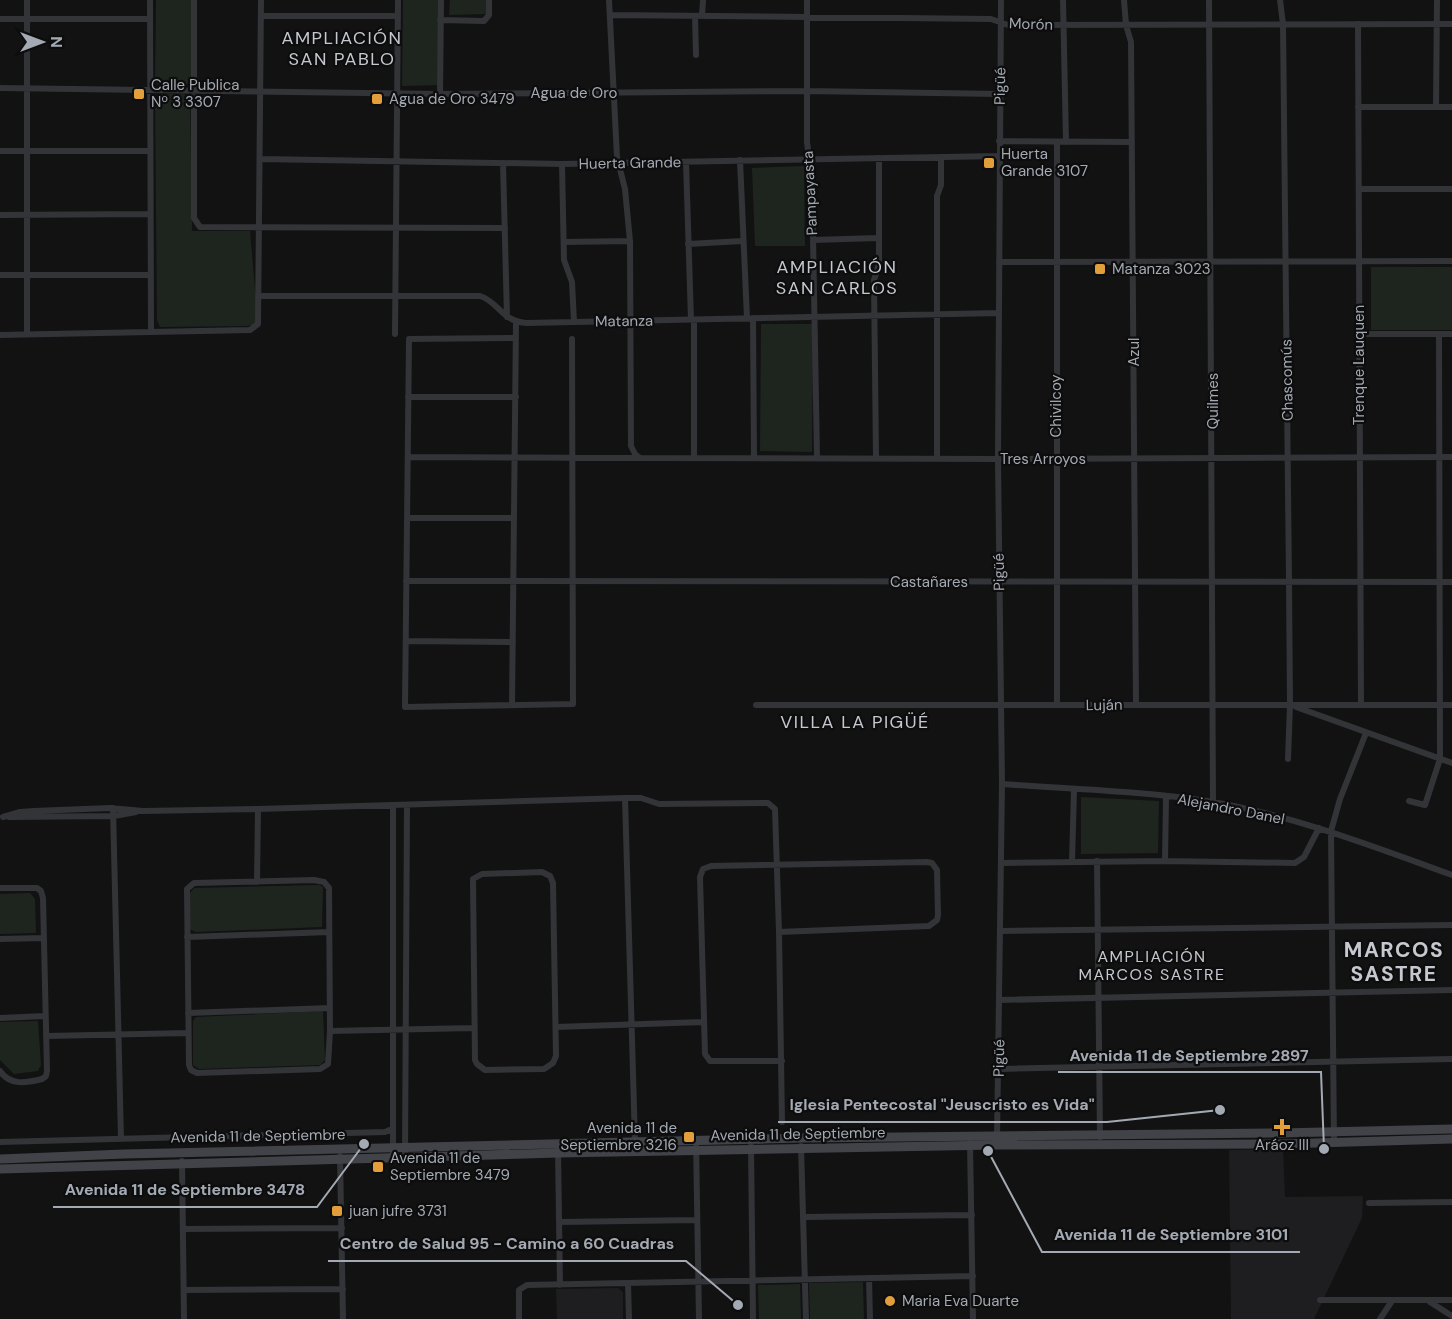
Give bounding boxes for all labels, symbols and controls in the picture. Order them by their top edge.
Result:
north arrow [12,12,72,72]
street label: Morón [1009,13,1053,35]
district label: AMPLIACIÓN SAN PABLO [282,26,402,71]
text: N [46,36,67,48]
street label: Pigüé [990,67,1010,105]
place label: Calle Publica Nº 3 3307 [151,75,240,112]
street label: Agua de Oro [531,83,617,103]
marker: Calle Publica Nº 3 3307 [132,87,146,101]
place label: Agua de Oro 3479 [389,89,515,109]
marker: Agua de Oro 3479 [370,92,384,106]
place label: Huerta Grande 3107 [1001,144,1088,181]
street label: Pampayasta [798,150,822,236]
street label: Huerta Grande [579,152,681,174]
marker: Huerta Grande 3107 [982,156,996,170]
district label: AMPLIACIÓN SAN CARLOS [776,255,898,300]
place label: Matanza 3023 [1112,259,1211,279]
marker: Matanza 3023 [1093,262,1107,276]
street label: Trenque Lauquen [1349,305,1369,425]
street label: Matanza [595,310,653,332]
street label: Azul [1124,338,1144,366]
street label: Chascomús [1276,339,1298,421]
street label: Quilmes [1203,373,1223,429]
street label: Chivilcoy [1046,374,1066,438]
street label: Tres Arroyos [1000,449,1086,469]
street label: Pigüé [989,553,1009,591]
street label: Castañares [890,572,968,592]
street label: Luján [1085,695,1123,715]
district label: VILLA LA PIGÜÉ [780,710,930,734]
street label: Alejandro Danel [1176,789,1286,829]
district label: MARCOS SASTRE [1344,936,1444,988]
district label: AMPLIACIÓN MARCOS SASTRE [1079,946,1225,985]
callout: Avenida 11 de Septiembre 2897 [1058,1038,1321,1072]
street label: Pigüé [989,1039,1009,1077]
text: Avenida 11 de Septiembre 2897 [1069,1045,1309,1066]
callout: Iglesia Pentecostal "Jeuscristo es Vida" [778,1088,1107,1122]
text: Iglesia Pentecostal "Jeuscristo es Vida" [789,1094,1095,1115]
place label: Avenida 11 de Septiembre 3216 [561,1118,677,1155]
marker: Aráoz III [1275,1120,1289,1134]
street label: Avenida 11 de Septiembre [710,1122,886,1146]
street label: Avenida 11 de Septiembre [170,1124,346,1148]
marker: Avenida 11 de Septiembre 3216 [682,1130,696,1144]
place label: Aráoz III [1255,1135,1309,1155]
place label: Avenida 11 de Septiembre 3479 [390,1148,510,1185]
marker: Avenida 11 de Septiembre 3479 [371,1160,385,1174]
callout: Avenida 11 de Septiembre 3478 [53,1173,317,1207]
text: Avenida 11 de Septiembre 3478 [65,1179,305,1200]
place label: juan jufre 3731 [348,1201,447,1221]
marker: juan jufre 3731 [330,1204,344,1218]
callout: Avenida 11 de Septiembre 3101 [1042,1218,1300,1252]
text: Avenida 11 de Septiembre 3101 [1054,1224,1288,1245]
callout: Centro de Salud 95 - Camino a 60 Cuadras [328,1227,686,1261]
text: Centro de Salud 95 - Camino a 60 Cuadras [340,1233,674,1254]
place label: Maria Eva Duarte [902,1291,1019,1311]
marker: Maria Eva Duarte [883,1294,897,1308]

